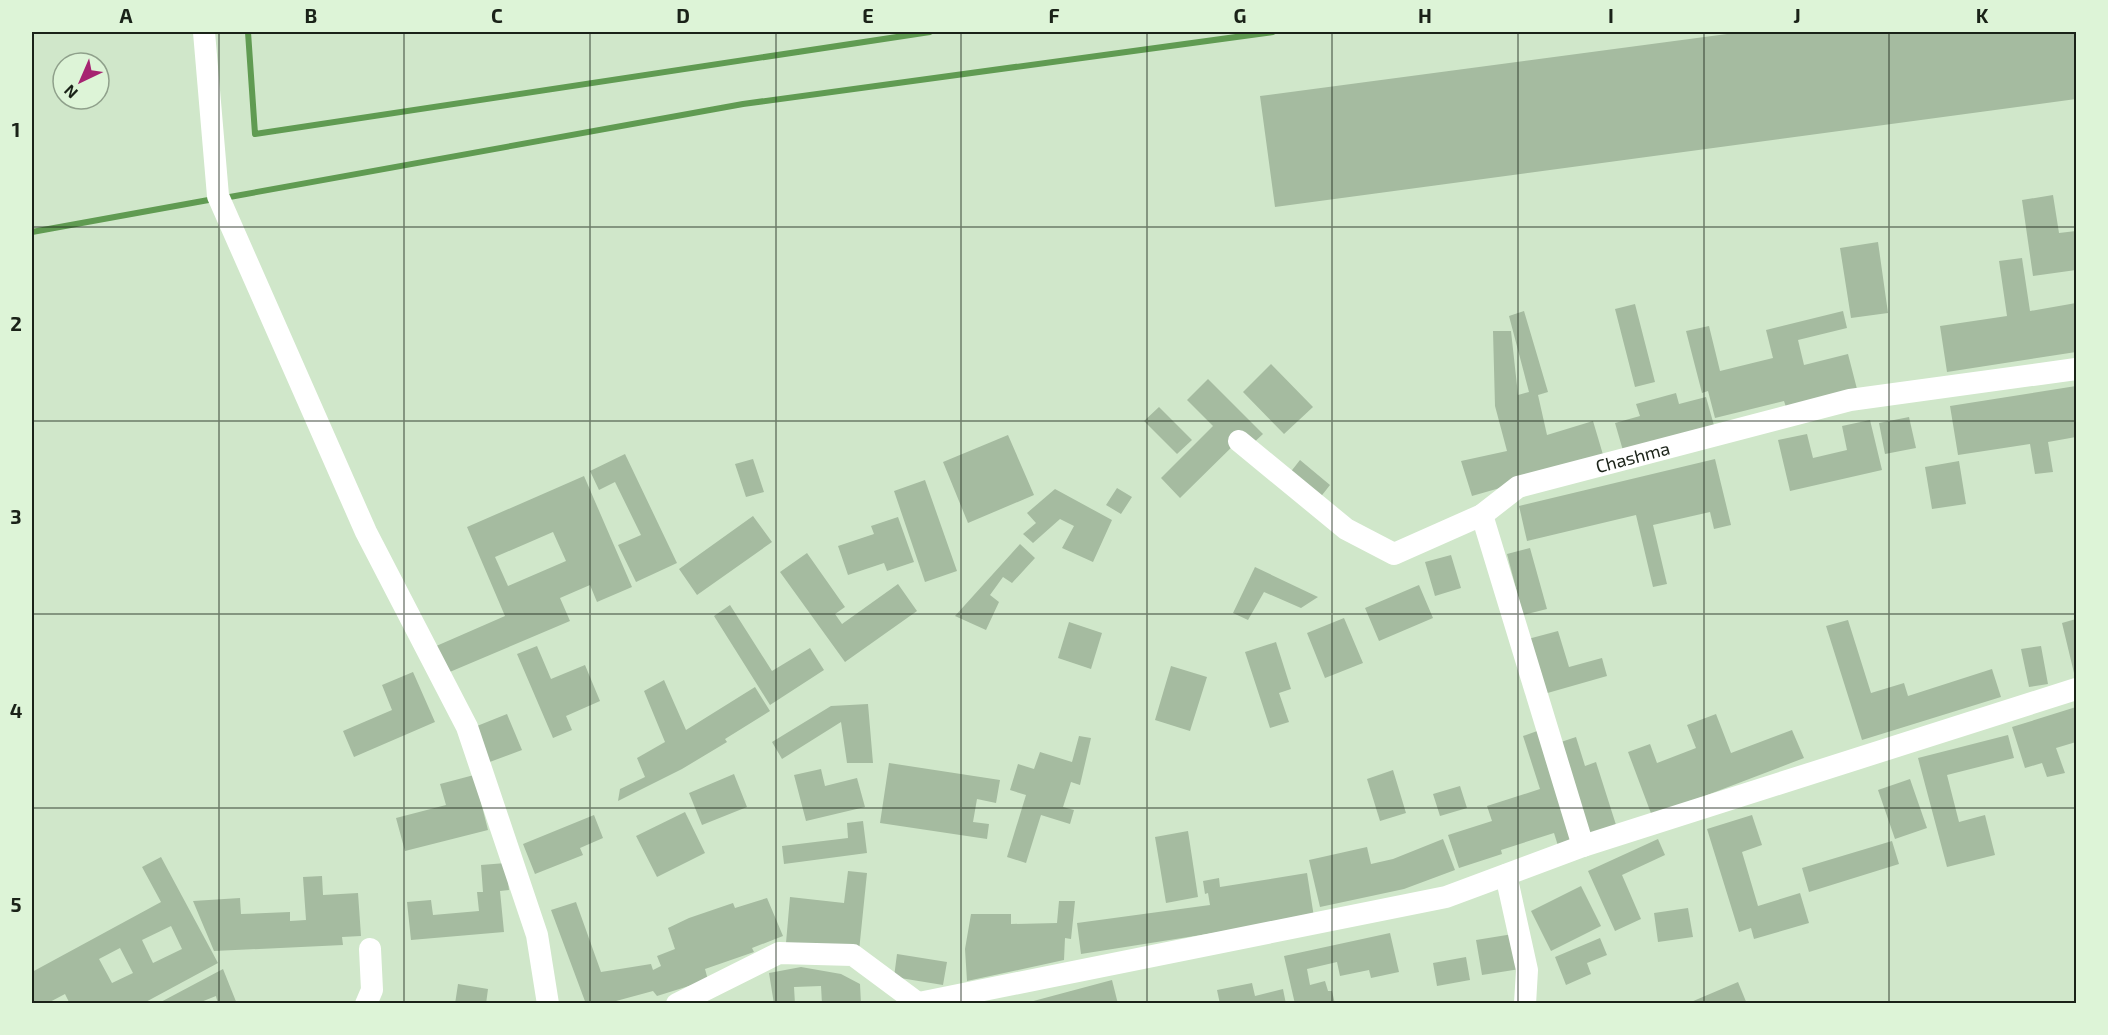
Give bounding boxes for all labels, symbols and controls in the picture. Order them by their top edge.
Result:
text: A [119,3,133,27]
text: B [305,3,317,27]
text: C [491,3,503,27]
text: D [676,3,690,27]
text: E [862,3,874,27]
text: F [1048,3,1060,27]
text: G [1234,3,1246,27]
text: H [1418,3,1432,27]
text: I [1608,3,1614,27]
text: J [1793,3,1801,27]
text: K [1976,3,1989,27]
north arrow [51,51,111,111]
text: N [59,81,81,103]
text: 1 [12,117,20,141]
text: 2 [10,311,22,335]
street label: Chashma [1593,437,1672,477]
text: 3 [10,504,22,528]
text: 4 [10,698,23,722]
text: 5 [10,892,22,916]

